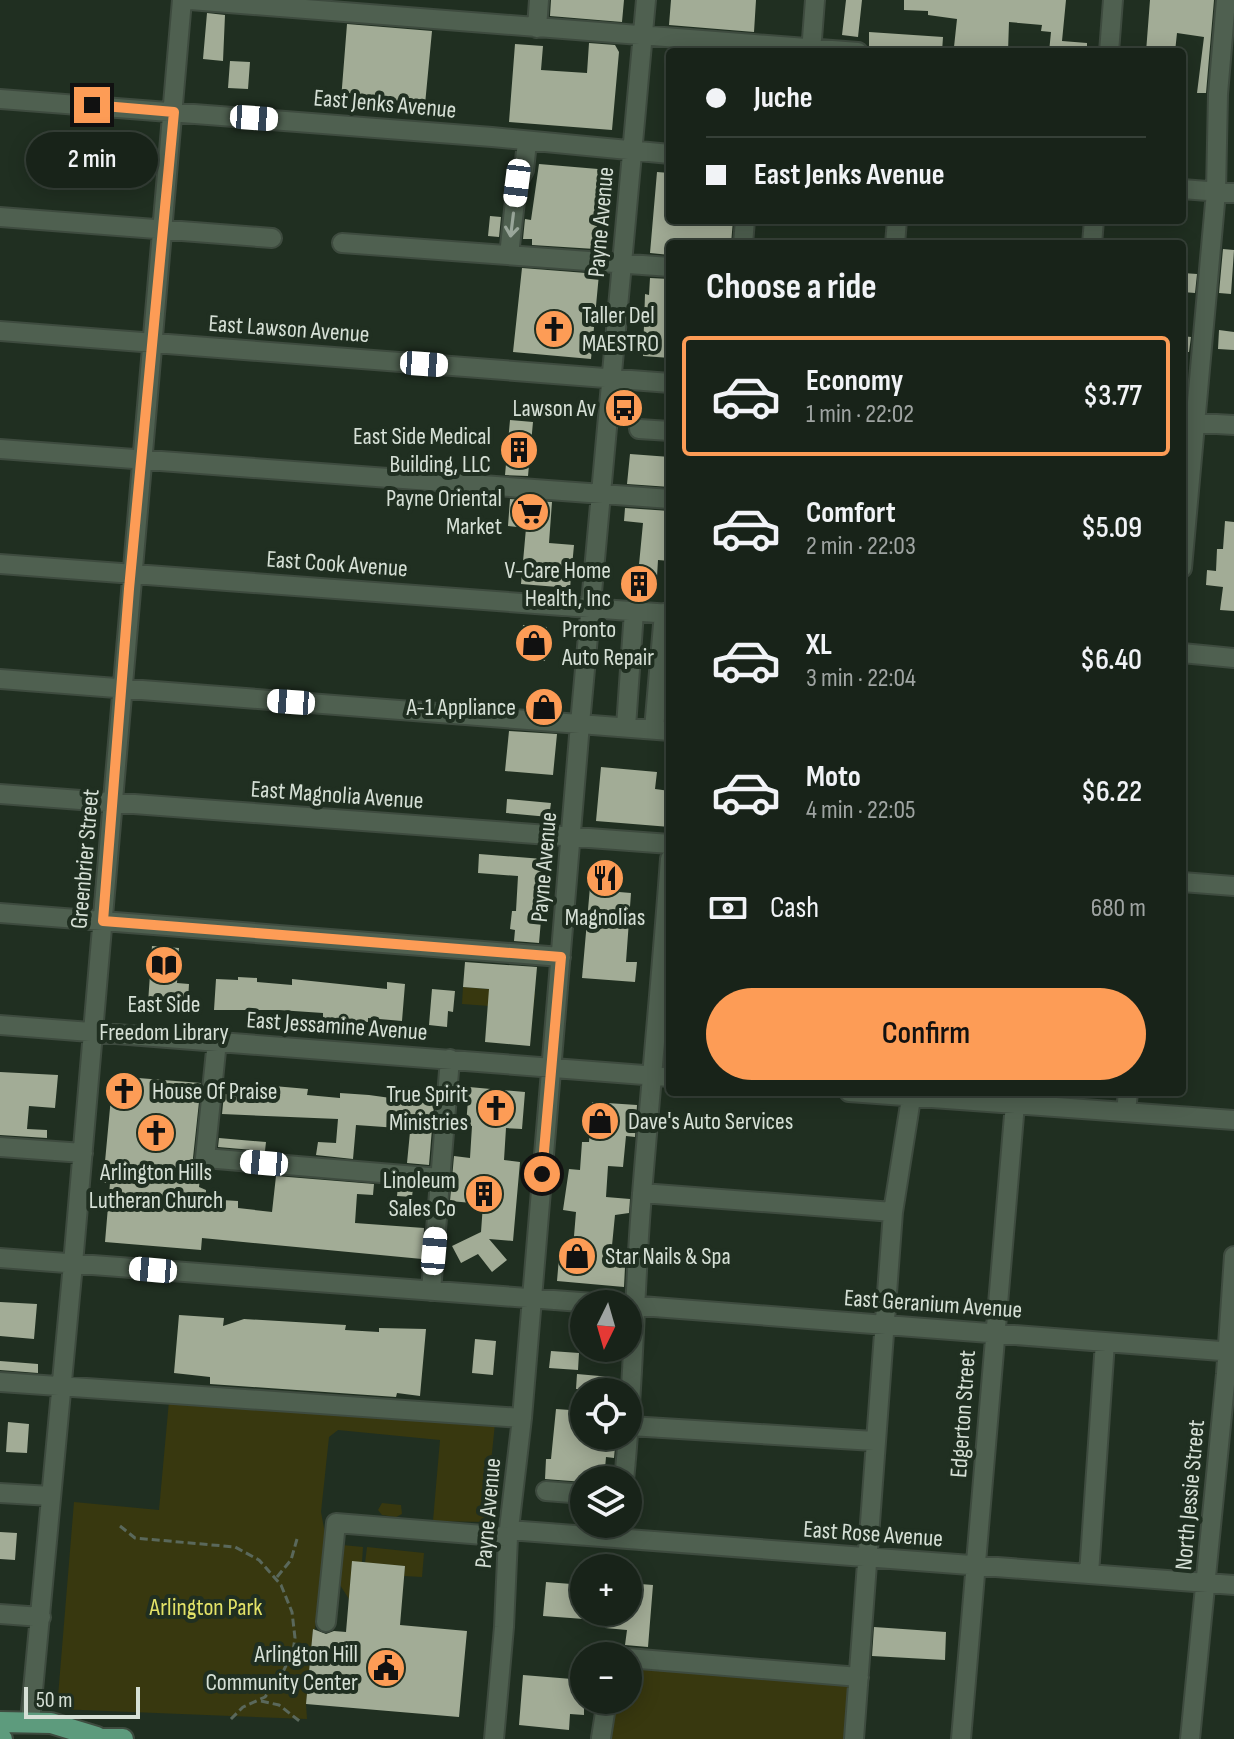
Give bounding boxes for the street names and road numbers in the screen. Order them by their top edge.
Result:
street label: East Jenks Avenue [312,83,458,125]
street label: Payne Avenue [582,166,620,278]
street label: East Lawson Avenue [208,309,370,349]
street label: East Cook Avenue [265,545,409,583]
street label: East Magnolia Avenue [250,775,424,815]
street label: Greenbrier Street [64,788,106,930]
street label: Payne Avenue [525,811,563,923]
street label: East Jessamine Avenue [245,1005,429,1047]
street label: East Geranium Avenue [843,1283,1023,1325]
street label: Edgerton Street [944,1349,982,1479]
street label: North Jessie Street [1169,1419,1211,1571]
street label: Payne Avenue [469,1457,507,1569]
street label: East Rose Avenue [802,1515,944,1553]

